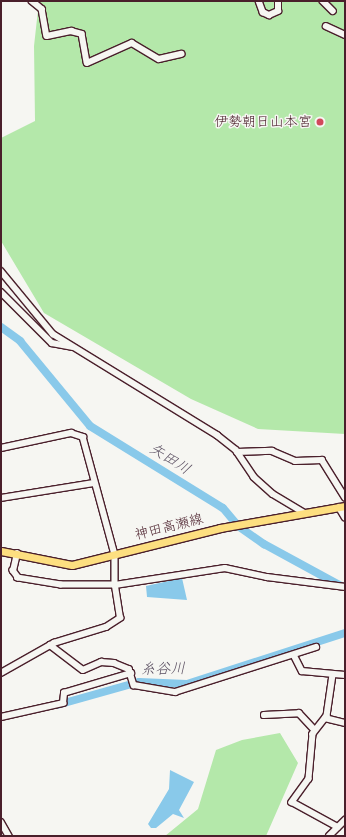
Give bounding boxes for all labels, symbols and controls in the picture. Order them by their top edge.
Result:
place label: 伊勢朝日山本宮 [214,114,312,130]
marker: 伊勢朝日山本宮 [315,117,325,127]
water label: 矢田川 [146,439,194,479]
street label: 神田高瀬線 [133,510,205,544]
water label: 糸谷川 [140,660,186,678]

